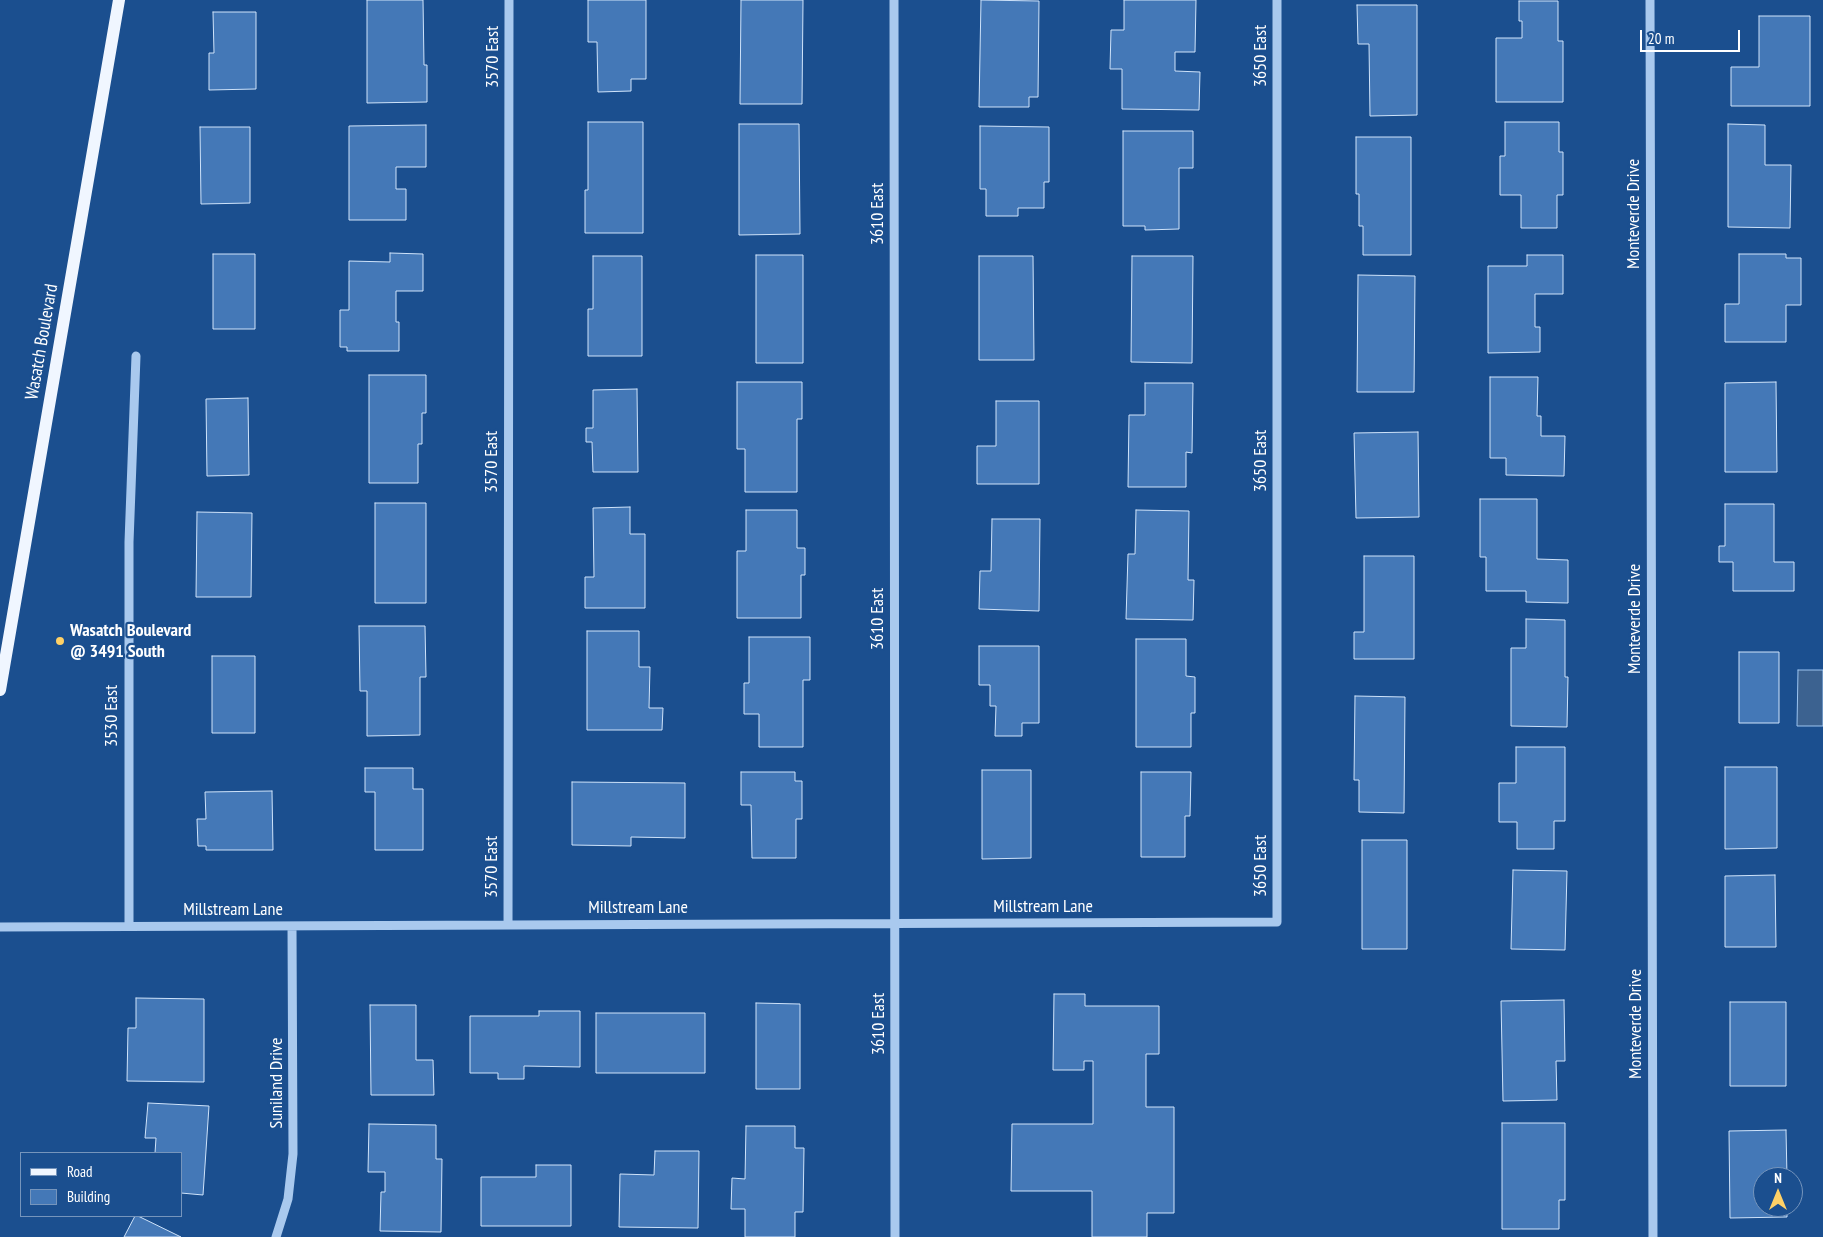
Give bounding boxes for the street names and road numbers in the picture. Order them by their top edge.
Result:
street label: 3650 East [1250,25,1272,87]
street label: 3570 East [482,26,504,88]
street label: Monteverde Drive [1623,159,1645,269]
street label: 3610 East [867,183,889,245]
street label: Wasatch Boulevard [21,282,63,402]
street label: 3650 East [1250,430,1272,492]
street label: 3570 East [481,431,503,493]
street label: Monteverde Drive [1624,564,1646,674]
street label: 3610 East [867,588,889,650]
street label: 3530 East [101,685,123,747]
street label: 3650 East [1250,835,1272,897]
street label: 3570 East [481,836,503,898]
street label: Millstream Lane [993,896,1093,918]
street label: Millstream Lane [588,897,688,919]
street label: Millstream Lane [183,899,283,921]
street label: Monteverde Drive [1625,969,1647,1079]
street label: 3610 East [868,993,890,1055]
street label: Suniland Drive [266,1038,288,1128]

